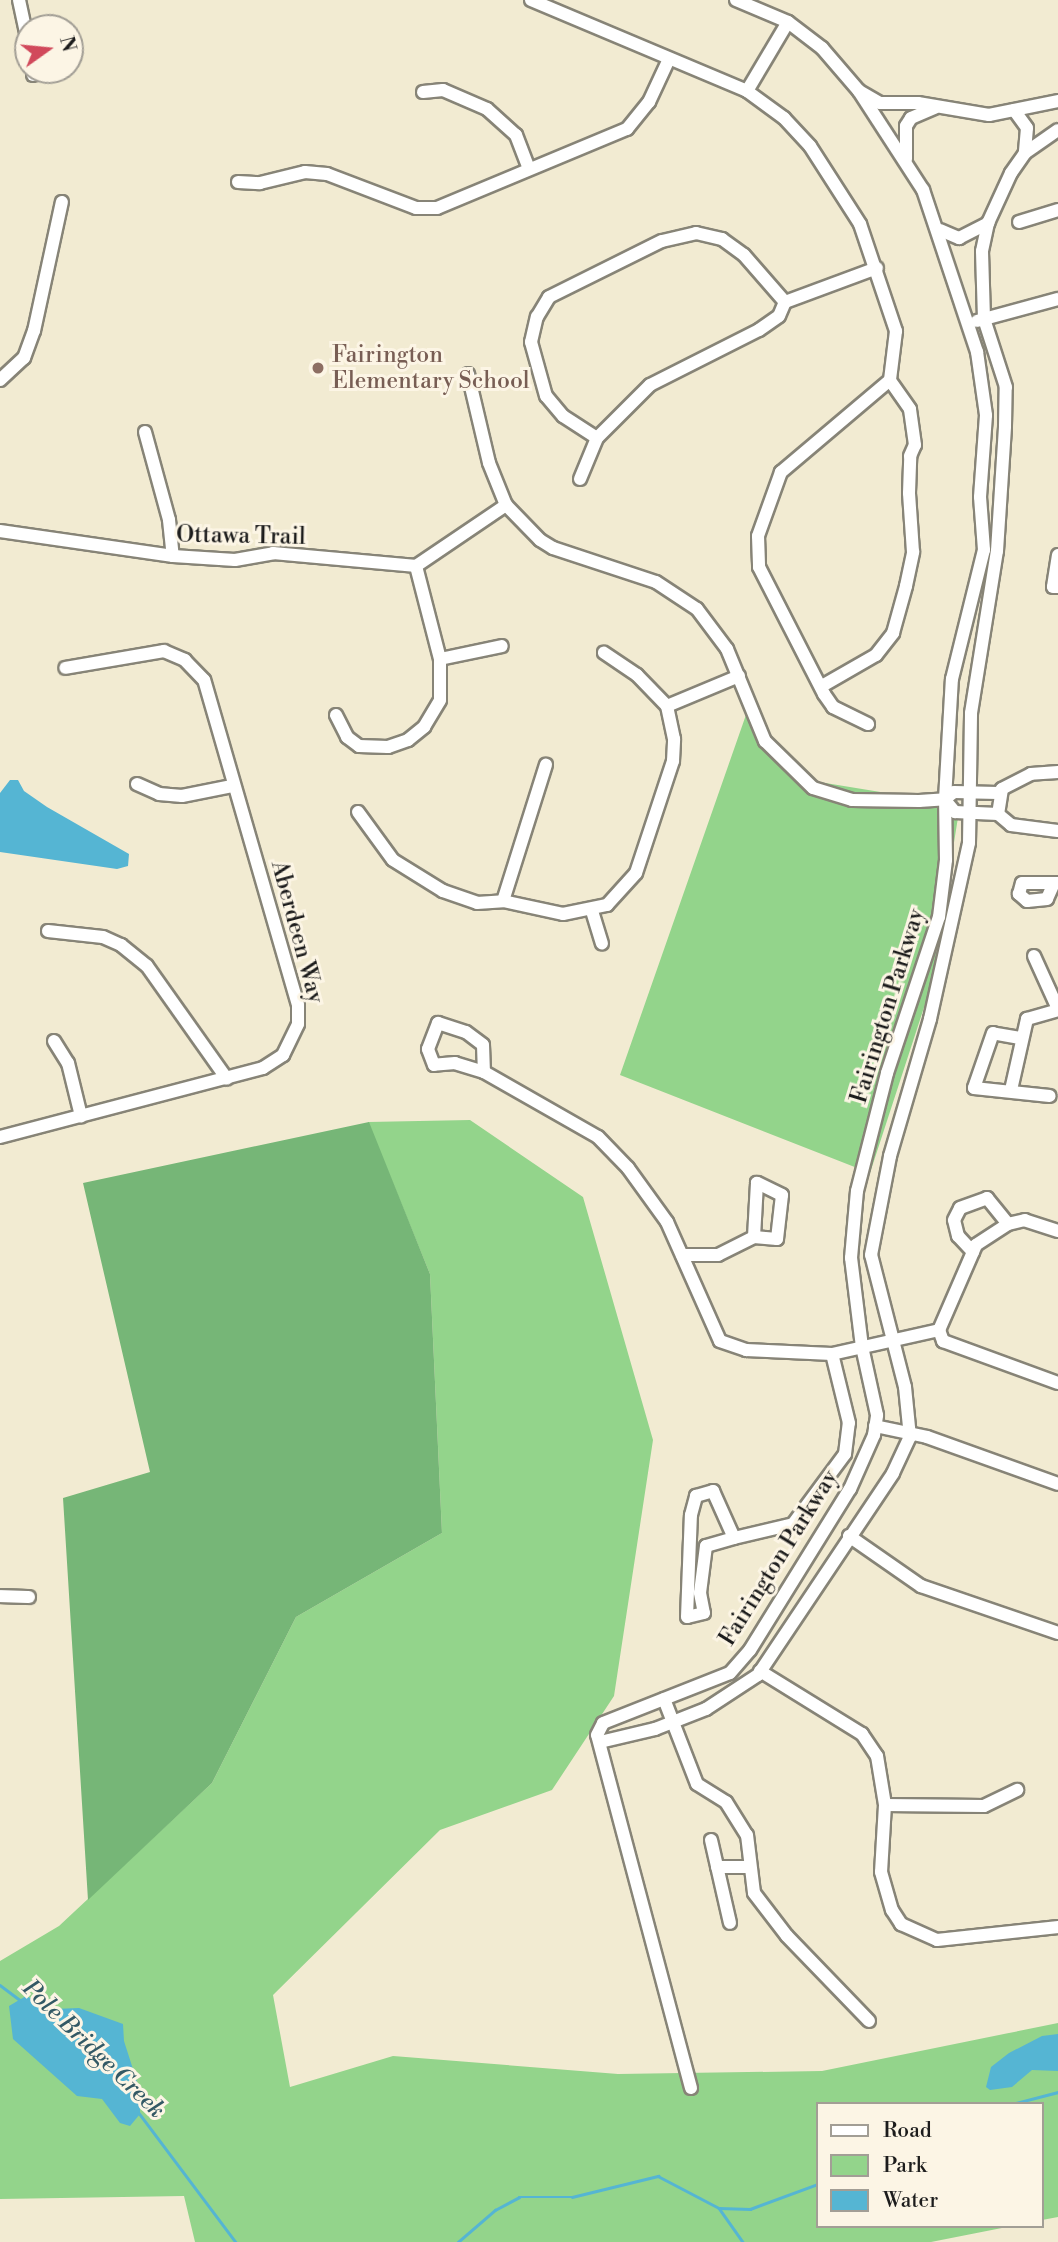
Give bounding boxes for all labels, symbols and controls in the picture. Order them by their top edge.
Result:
north arrow [14,14,84,84]
text: N [54,34,81,54]
place label: Fairington Elementary School [332,341,530,395]
marker: Fairington Elementary School [310,360,326,376]
street label: Ottawa Trail [176,521,306,551]
street label: Aberdeen Way [265,858,329,1006]
street label: Fairington Parkway [845,905,931,1107]
street label: Fairington Parkway [714,1465,844,1651]
water label: Pole Bridge Creek [16,1975,170,2125]
legend [816,2102,1044,2228]
text: Road [883,2118,932,2144]
text: Park [883,2153,927,2179]
text: Water [883,2188,938,2214]

